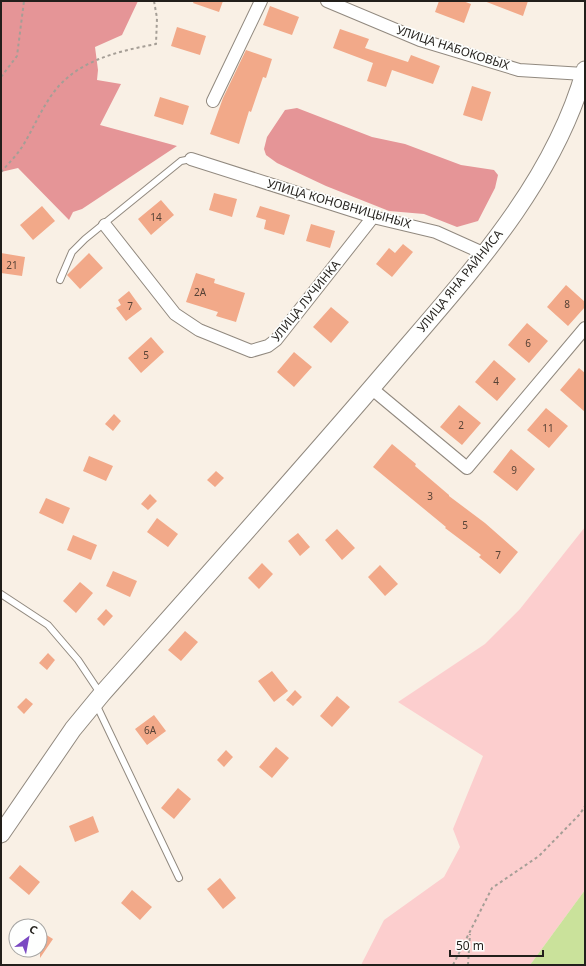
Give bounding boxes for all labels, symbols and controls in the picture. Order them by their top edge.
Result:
street label: УЛИЦА НАБОКОВЫХ [394,21,512,74]
street label: УЛИЦА КОНОВНИЦЫНЫХ [265,175,413,232]
house number: 14 [150,210,162,224]
street label: УЛИЦА ЯНА РАЙНИСА [413,226,507,336]
street label: УЛИЦА ЛУЧИНКА [267,256,344,345]
house number: 21 [6,258,18,272]
house number: 2А [194,285,207,299]
house number: 8 [564,297,570,311]
house number: 7 [127,299,133,313]
house number: 6 [525,336,531,350]
house number: 5 [143,348,149,362]
house number: 4 [493,374,499,388]
house number: 2 [458,418,464,432]
house number: 11 [542,421,554,435]
house number: 9 [511,463,517,477]
house number: 3 [427,489,433,503]
house number: 5 [462,518,468,532]
house number: 7 [495,548,501,562]
house number: 6А [144,723,157,737]
north arrow [8,918,48,958]
text: С [27,921,41,937]
scale bar [450,932,543,958]
text: 50 m [456,937,484,954]

